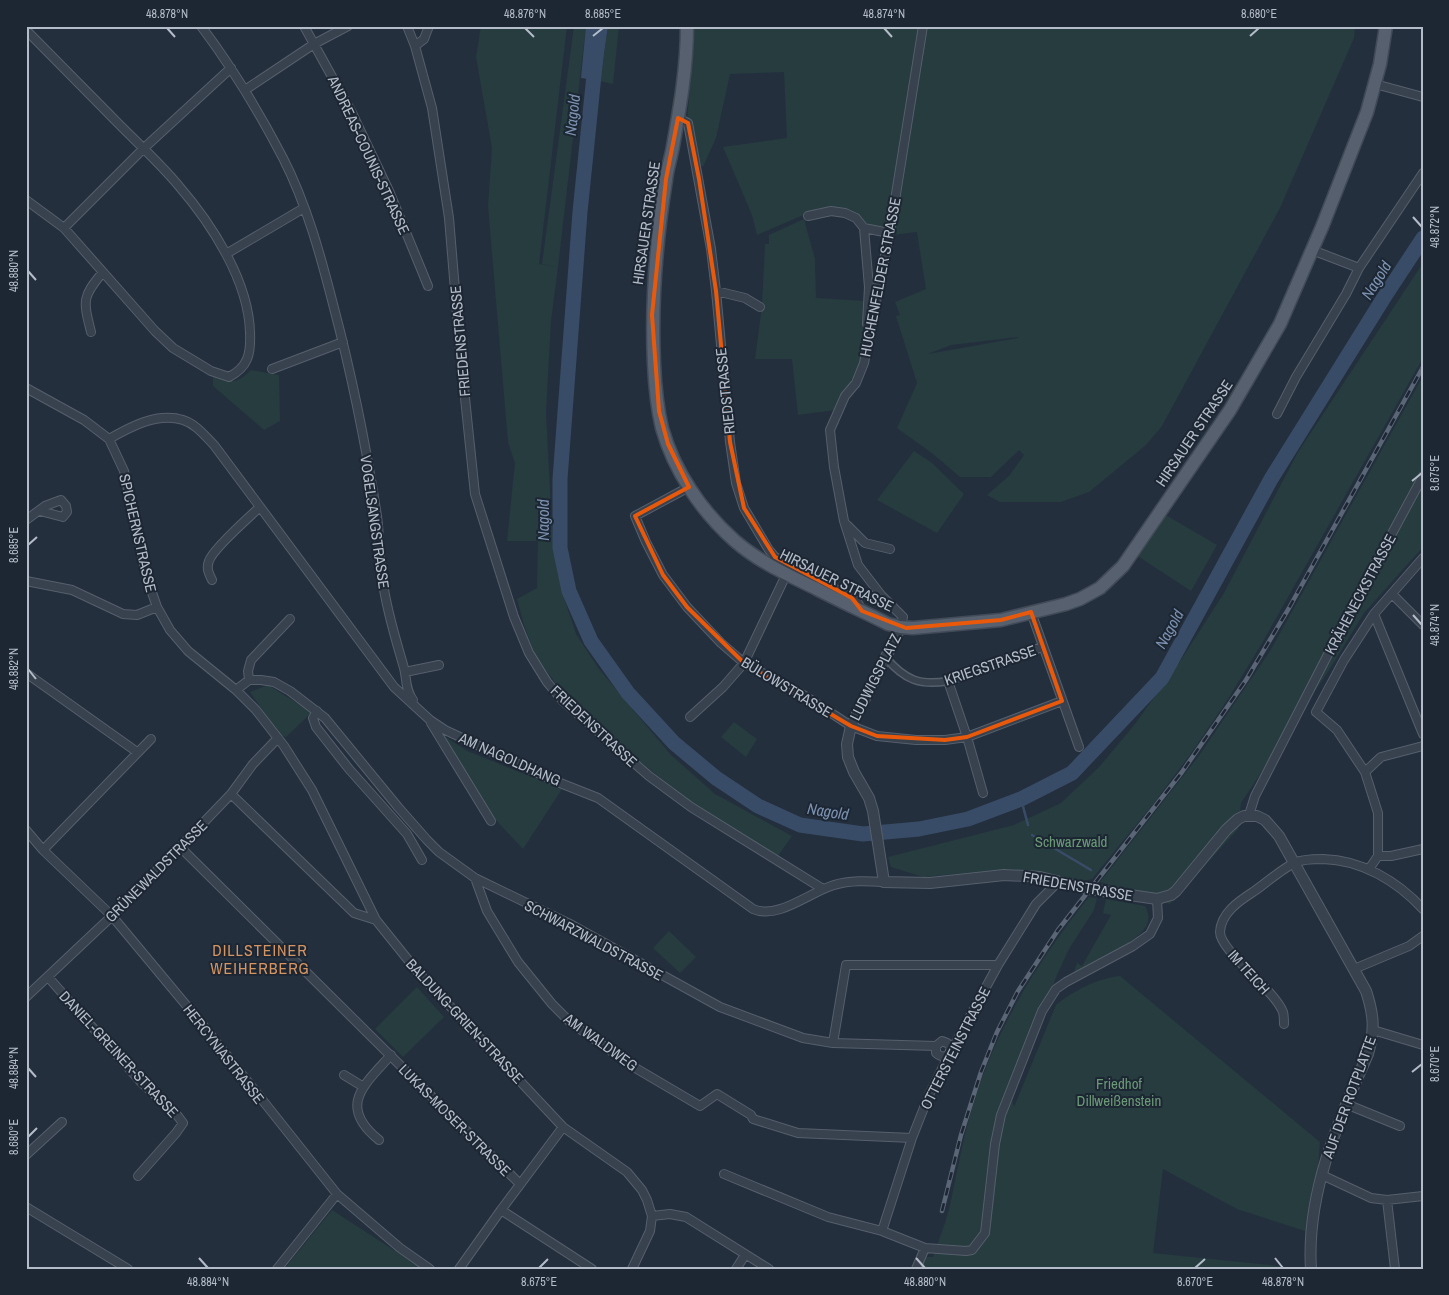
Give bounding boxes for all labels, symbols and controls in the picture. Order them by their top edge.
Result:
text: 48.878°N [146,6,188,22]
text: 48.876°N [504,6,546,22]
text: 8.685°E [585,6,621,22]
text: 48.874°N [863,6,905,22]
text: 8.680°E [1241,6,1277,22]
street label: ANDREAS-COUNIS-STRASSE [323,71,415,238]
water label: Nagold [559,92,585,137]
street label: HIRSAUER STRASSE [627,160,665,286]
street label: HUCHENFELDER STRASSE [854,195,906,359]
text: 48.872°N [1427,206,1443,248]
text: 48.880°N [6,250,22,292]
water label: Nagold [1356,256,1397,303]
street label: FRIEDENSTRASSE [445,285,475,397]
street label: RIEDSTRASSE [710,347,740,435]
street label: HIRSAUER STRASSE [1151,376,1237,490]
street label: VOGELSANGSTRASSE [355,454,395,590]
text: 8.675°E [1427,455,1443,491]
street label: SPICHERNSTRASSE [114,472,162,594]
water label: Nagold [532,499,554,541]
text: 8.685°E [6,527,22,563]
street label: KRÄHENECKSTRASSE [1319,530,1401,658]
street label: HIRSAUER STRASSE [776,543,898,617]
text: 48.874°N [1427,604,1443,646]
water label: Nagold [1149,605,1189,653]
street label: LUDWIGSPLATZ [844,630,906,724]
street label: KRIEGSTRASSE [941,639,1039,691]
text: 48.882°N [6,648,22,690]
street label: BÜLOWSTRASSE [738,652,836,722]
street label: FRIEDENSTRASSE [546,680,642,772]
street label: AM NAGOLDHANG [455,727,564,791]
water label: Nagold [806,797,851,825]
street label: GRÜNEWALDSTRASSE [100,815,212,927]
park label: Schwarzwald [1035,831,1107,852]
street label: FRIEDENSTRASSE [1021,866,1135,906]
street label: SCHWARZWALDSTRASSE [521,895,667,985]
district label: DILLSTEINER WEIHERBERG [210,939,310,979]
street label: IM TEICH [1223,945,1275,999]
street label: BALDUNG-GRIEN-STRASSE [401,954,529,1088]
street label: OTTERSTEINSTRASSE [915,983,995,1113]
street label: DANIEL-GREINER-STRASSE [55,986,183,1122]
street label: HERCYNIASTRASSE [178,1000,270,1108]
street label: AM WALDWEG [559,1008,642,1076]
street label: AUF DER ROTPLATTE [1317,1033,1381,1162]
text: 8.670°E [1427,1046,1443,1082]
text: 48.884°N [6,1047,22,1089]
street label: LUKAS-MOSER-STRASSE [394,1059,516,1181]
park label: Friedhof Dillweißenstein [1077,1073,1161,1111]
text: 8.680°E [6,1119,22,1155]
text: 48.884°N [187,1274,229,1290]
text: 8.675°E [521,1274,557,1290]
text: 48.880°N [904,1274,946,1290]
text: 8.670°E [1177,1274,1213,1290]
text: 48.878°N [1262,1274,1304,1290]

